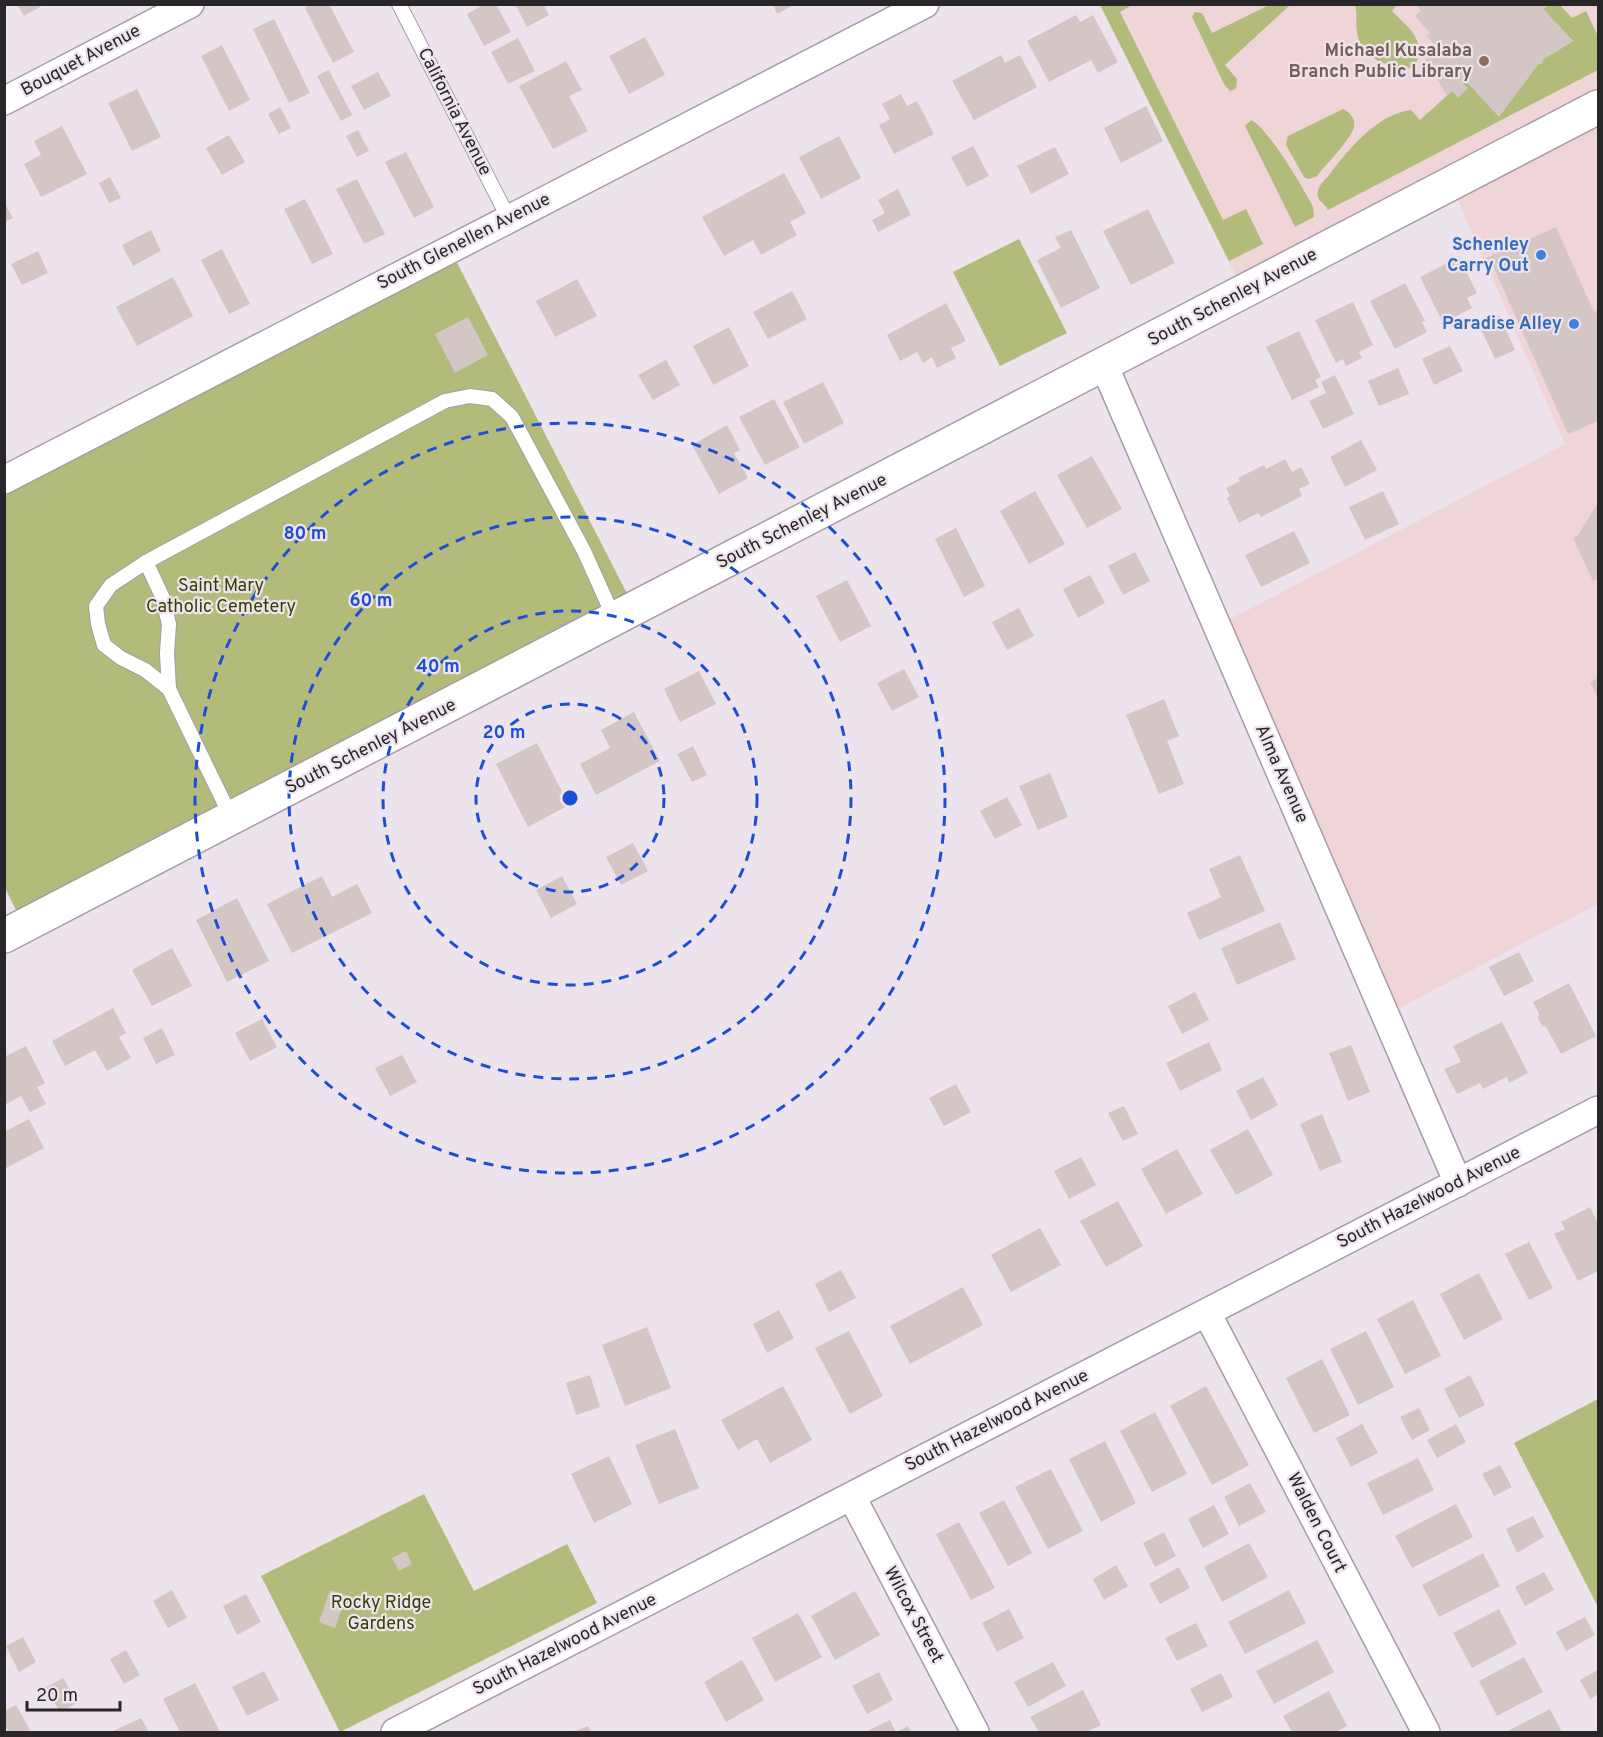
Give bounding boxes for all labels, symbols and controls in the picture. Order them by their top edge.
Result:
street label: Bouquet Avenue [17,20,145,102]
place label: Michael Kusalaba Branch Public Library [1289,40,1472,84]
street label: California Avenue [412,44,496,180]
marker: Michael Kusalaba Branch Public Library [1477,54,1491,68]
street label: South Glenellen Avenue [373,188,555,296]
place label: Schenley Carry Out [1447,234,1529,278]
street label: South Schenley Avenue [1144,244,1322,352]
marker: Schenley Carry Out [1534,248,1548,262]
place label: Paradise Alley [1442,313,1562,336]
marker: Paradise Alley [1567,317,1581,331]
street label: South Schenley Avenue [713,469,891,575]
text: 80 m [283,523,327,546]
park label: Saint Mary Catholic Cemetery [146,575,296,619]
text: 60 m [349,590,393,613]
text: 40 m [416,656,460,679]
street label: South Schenley Avenue [282,694,460,800]
street label: Alma Avenue [1249,721,1313,827]
text: 20 m [482,722,526,745]
centre of rings [560,788,580,808]
street label: South Hazelwood Avenue [1333,1142,1525,1254]
street label: South Hazelwood Avenue [901,1365,1093,1477]
street label: Walden Court [1281,1469,1351,1577]
street label: Wilcox Street [878,1563,948,1667]
street label: South Hazelwood Avenue [469,1589,661,1701]
park label: Rocky Ridge Gardens [331,1592,431,1636]
scale bar [27,1674,120,1712]
text: 20 m [36,1685,78,1708]

